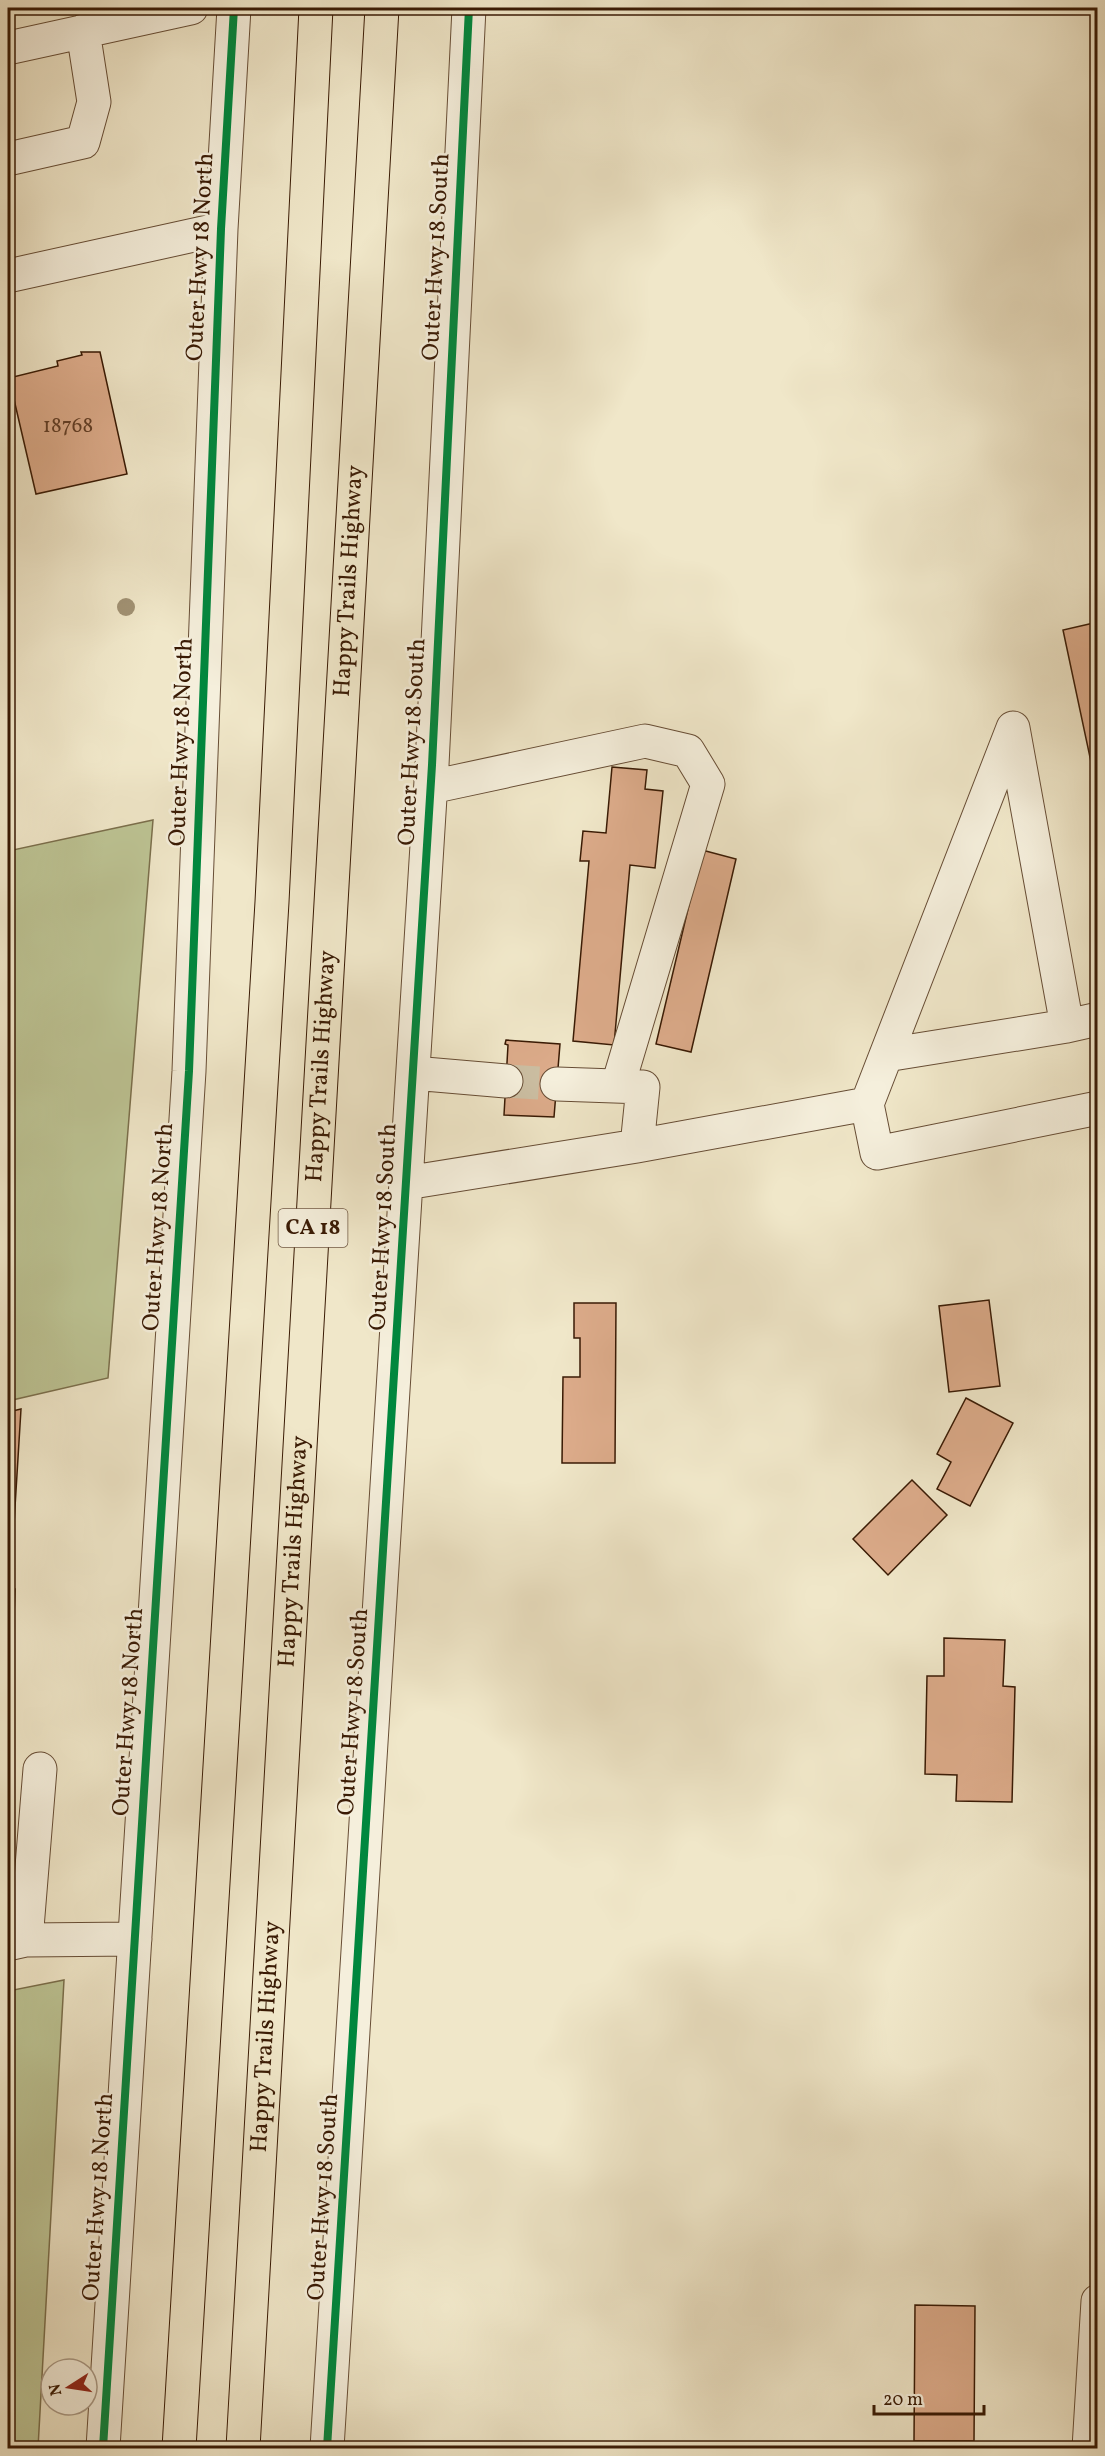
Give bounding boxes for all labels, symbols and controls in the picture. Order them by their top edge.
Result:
street label: Outer Hwy 18 North [179,152,223,362]
street label: Outer Hwy 18 South [415,152,459,362]
house number: 18768 [43,412,93,441]
street label: Happy Trails Highway [326,464,373,698]
street label: Outer Hwy 18 North [161,637,203,847]
street label: Outer Hwy 18 South [391,637,435,847]
street label: Happy Trails Highway [298,949,345,1183]
street label: Outer Hwy 18 North [135,1122,183,1332]
street label: Outer Hwy 18 South [362,1122,406,1332]
road number: CA 18 [278,1209,348,1247]
street label: Happy Trails Highway [271,1435,318,1668]
street label: Outer Hwy 18 North [105,1607,153,1817]
street label: Outer Hwy 18 South [330,1607,378,1817]
street label: Happy Trails Highway [243,1920,290,2153]
street label: Outer Hwy 18 North [75,2092,123,2302]
street label: Outer Hwy 18 South [300,2092,348,2302]
north arrow [39,2357,99,2417]
scale bar [874,2378,984,2416]
text: N [44,2381,68,2398]
text: 20 m [883,2388,923,2413]

